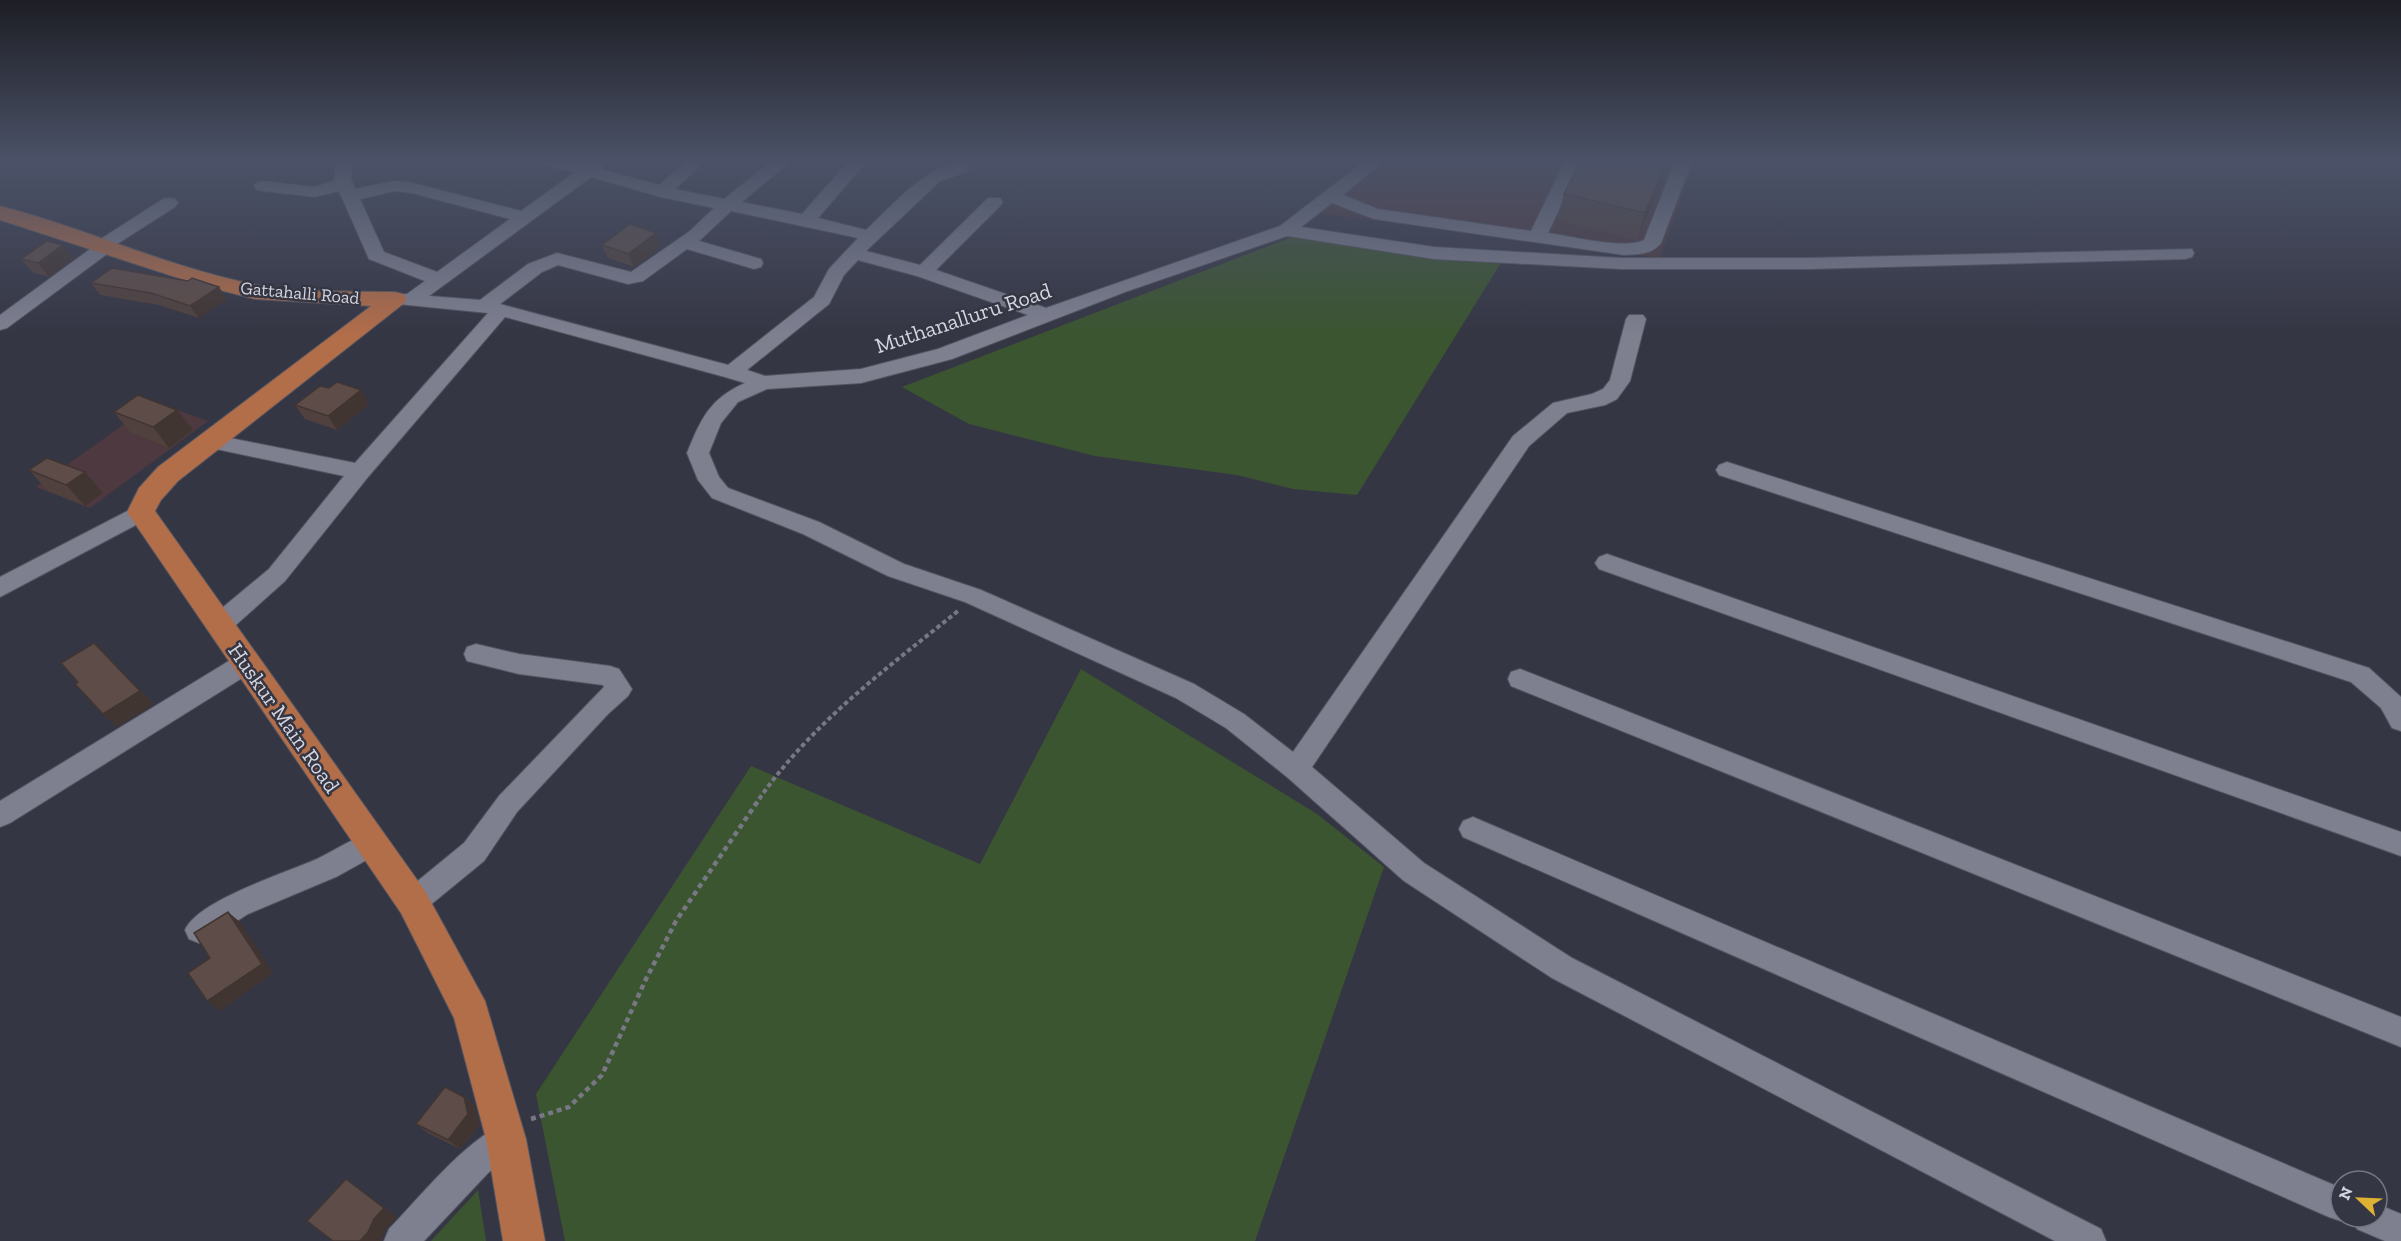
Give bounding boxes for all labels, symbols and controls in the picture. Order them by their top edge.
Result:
street label: Gattahalli Road [240,277,361,309]
street label: Muthanalluru Road [872,277,1054,359]
street label: Huskur Main Road [222,638,346,798]
north arrow [2329,1169,2389,1229]
text: N [2335,1184,2357,1203]

